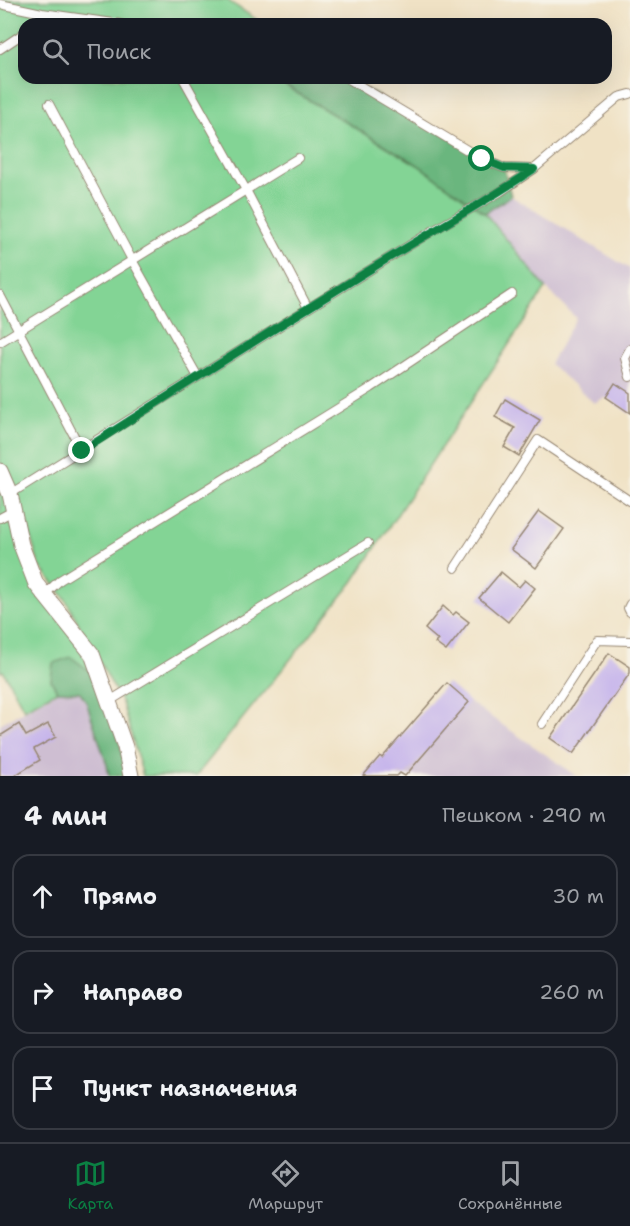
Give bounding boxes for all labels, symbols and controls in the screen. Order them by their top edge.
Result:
search box [18,18,612,84]
icon: search [39,35,72,68]
text: Поиск [87,37,151,66]
route start [468,145,494,171]
route end [68,437,94,463]
text: 4 мин [24,798,107,833]
text: Пешком · 290 m [442,802,606,828]
icon: ahead [26,880,59,913]
text: Прямо [83,882,157,911]
text: 30 m [552,883,604,909]
icon: right [26,976,59,1009]
text: Направо [83,978,183,1007]
text: 260 m [539,979,604,1005]
icon: arrive [26,1072,59,1105]
text: Пункт назначения [83,1074,297,1103]
tab: Карта [68,1157,113,1214]
tab: Маршрут [248,1157,323,1214]
tab: Сохранённые [458,1157,562,1214]

